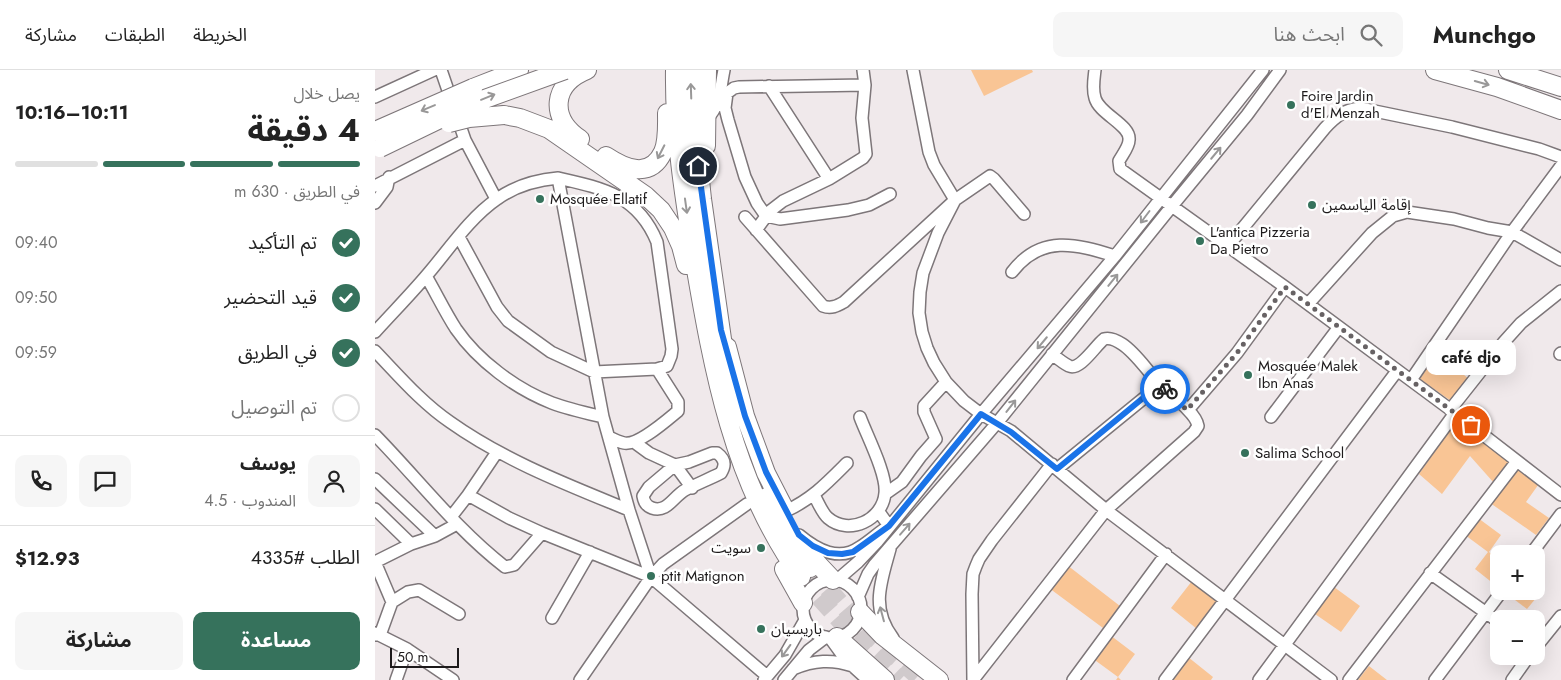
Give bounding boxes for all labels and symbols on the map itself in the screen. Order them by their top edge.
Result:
one-way arrow [1474,79,1490,88]
one-way arrow [687,83,696,99]
place label: Foire Jardin d'El Menzah [1301,85,1380,124]
one-way arrow [480,92,495,102]
marker: Foire Jardin d'El Menzah [1285,99,1297,111]
one-way arrow [421,103,436,113]
one-way arrow [656,145,666,160]
pin [677,145,719,187]
one-way arrow [1210,147,1221,160]
place label: Mosquée Ellatif [550,188,648,210]
marker: Mosquée Ellatif [534,193,546,205]
place label: إقامة الياسمين [1322,194,1411,216]
one-way arrow [682,197,692,213]
marker: إقامة الياسمين [1306,199,1318,211]
one-way arrow [1140,210,1150,224]
place label: L'antica Pizzeria Da Pietro [1210,221,1310,260]
marker: L'antica Pizzeria Da Pietro [1194,235,1206,247]
one-way arrow [1108,273,1119,286]
one-way arrow [1036,336,1047,349]
callout: café djo [1426,340,1516,375]
place label: Mosquée Malek Ibn Anas [1258,355,1358,394]
courier [1140,364,1190,414]
marker: Mosquée Malek Ibn Anas [1242,369,1254,381]
one-way arrow [1005,399,1016,412]
pin [1450,404,1492,446]
place label: Salima School [1255,442,1344,464]
marker: Salima School [1239,447,1251,459]
one-way arrow [900,523,911,536]
place label: سويت [711,537,751,559]
marker: سويت [755,542,767,554]
place label: ptit Matignon [661,565,745,587]
marker: ptit Matignon [645,570,657,582]
one-way arrow [876,607,886,623]
place label: باريسيان [771,618,822,640]
marker: باريسيان [755,623,767,635]
one-way arrow [781,644,792,657]
scale bar [390,645,459,668]

